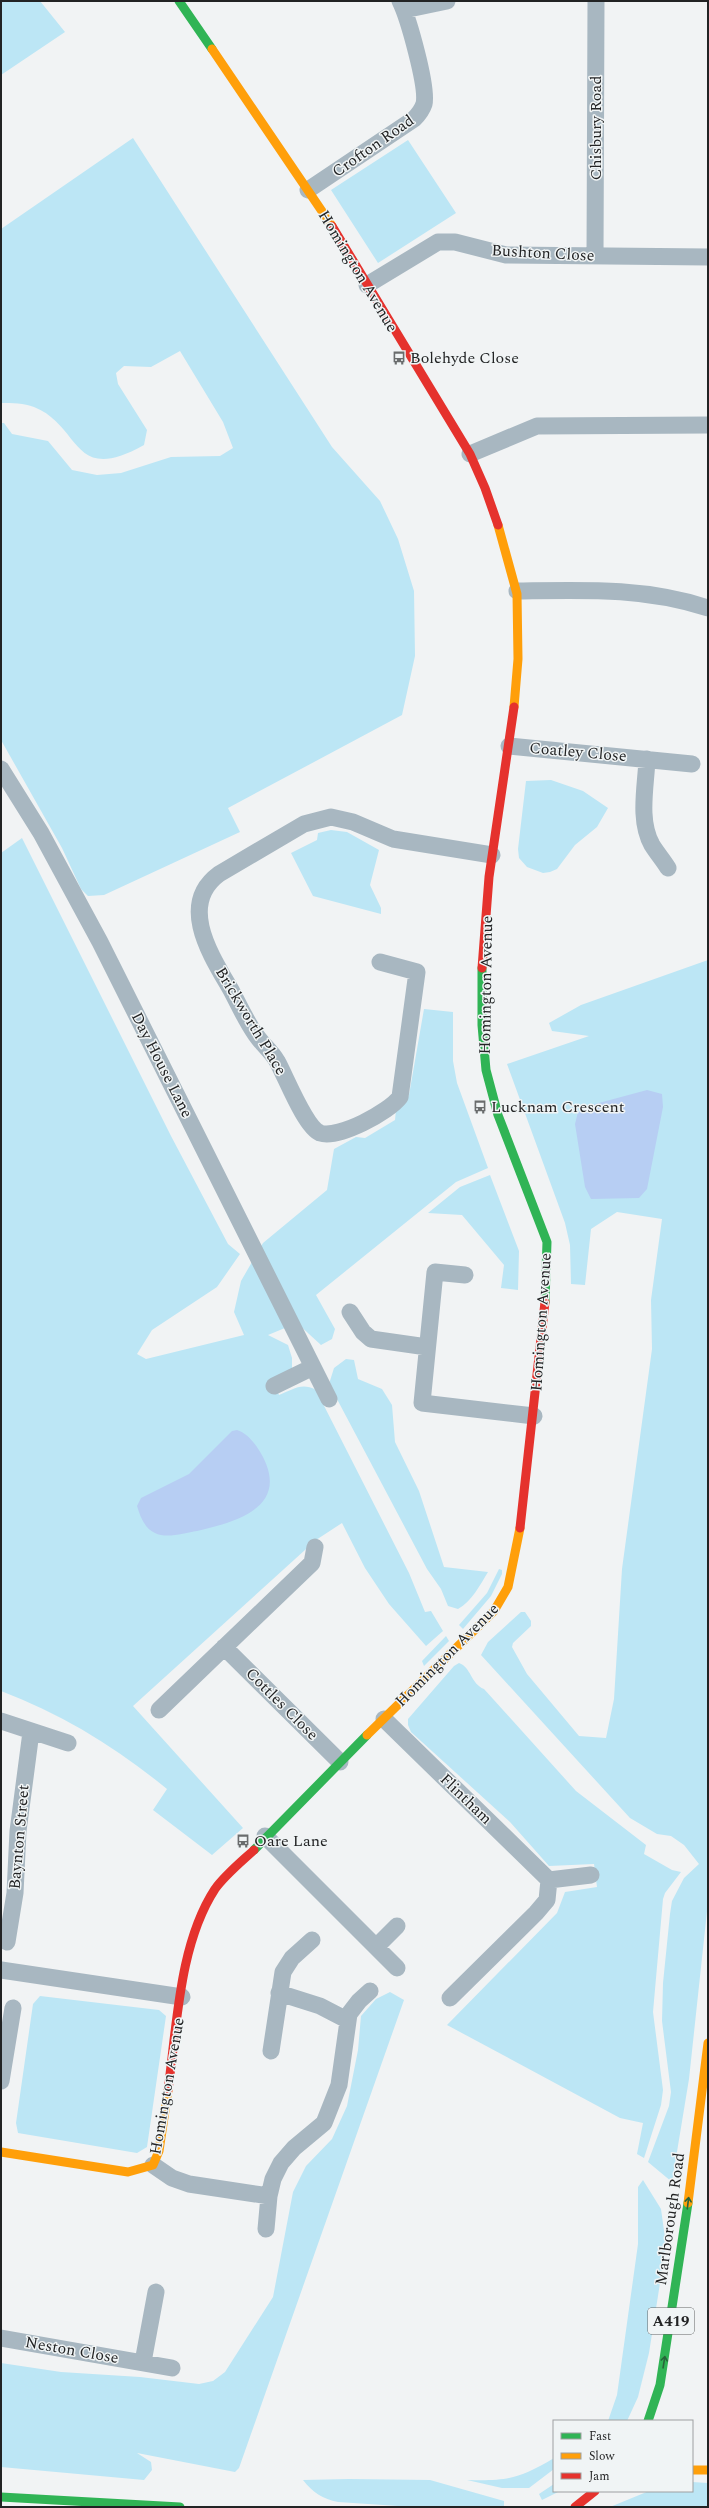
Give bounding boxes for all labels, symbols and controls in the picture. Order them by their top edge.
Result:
street label: Chisbury Road [584,76,608,180]
street label: Crofton Road [327,109,419,183]
street label: Homington Avenue [312,205,404,337]
street label: Bushton Close [491,238,595,268]
place label: Bolehyde Close [410,346,519,370]
bus stop icon: Bolehyde Close [391,350,407,366]
street label: Coatley Close [528,736,628,768]
street label: Homington Avenue [473,915,499,1055]
street label: Brickworth Place [209,962,293,1080]
street label: Day House Lane [125,1008,199,1122]
place label: Lucknam Crescent [491,1095,625,1119]
bus stop icon: Lucknam Crescent [472,1099,488,1115]
street label: Homington Avenue [524,1252,558,1392]
street label: Homington Avenue [389,1597,505,1713]
street label: Cottles Close [240,1662,324,1746]
street label: Flintham [434,1768,498,1830]
street label: Baynton Street [2,1783,36,1890]
place label: Oare Lane [254,1829,328,1853]
bus stop icon: Oare Lane [235,1833,251,1849]
street label: Homington Avenue [143,2016,191,2156]
street label: Marlborough Road [649,2151,691,2287]
one-way arrow [684,2197,692,2210]
road number: A419 [648,2308,694,2334]
street label: Neston Close [23,2330,121,2370]
one-way arrow [660,2356,668,2369]
legend [553,2420,693,2492]
text: Fast [589,2427,611,2446]
text: Slow [589,2447,615,2466]
text: Jam [589,2467,610,2486]

